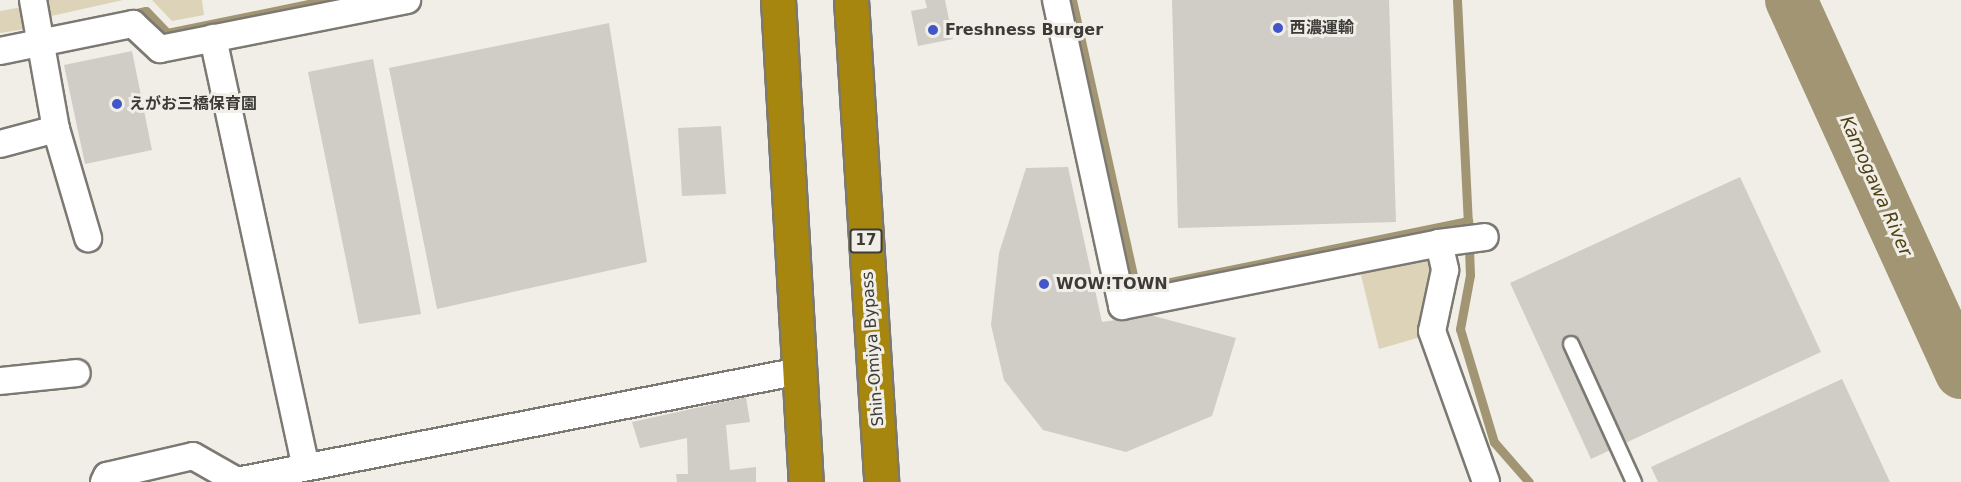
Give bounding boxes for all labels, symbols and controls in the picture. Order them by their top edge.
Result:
place label: 西濃運輸 [1290,18,1354,38]
place label: Freshness Burger [945,20,1103,40]
marker: 西濃運輸 [1271,21,1285,35]
marker: Freshness Burger [926,23,940,37]
place label: えがお三橋保育園 [129,94,257,114]
marker: えがお三橋保育園 [110,97,124,111]
water label: Kamogawa River [1835,112,1917,260]
road number: 17 [850,229,882,253]
street label: Shin-Omiya Bypass [858,271,888,427]
place label: WOW!TOWN [1056,274,1168,294]
marker: WOW!TOWN [1037,277,1051,291]

